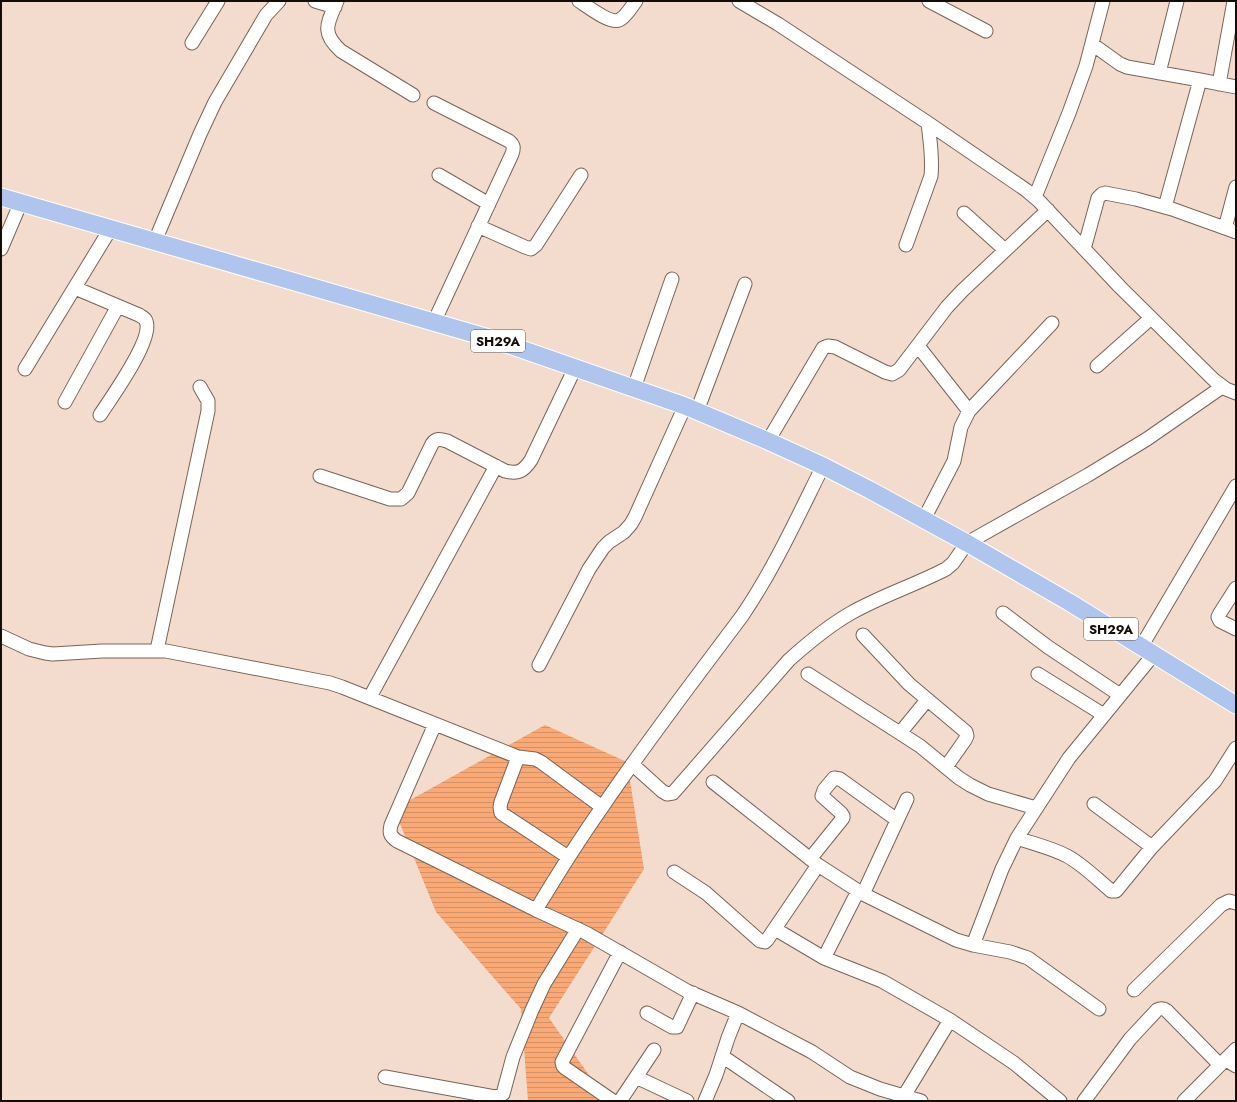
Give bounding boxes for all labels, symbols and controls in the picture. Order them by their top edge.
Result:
road number: SH29A [471,330,525,352]
road number: SH29A [1084,618,1138,640]

